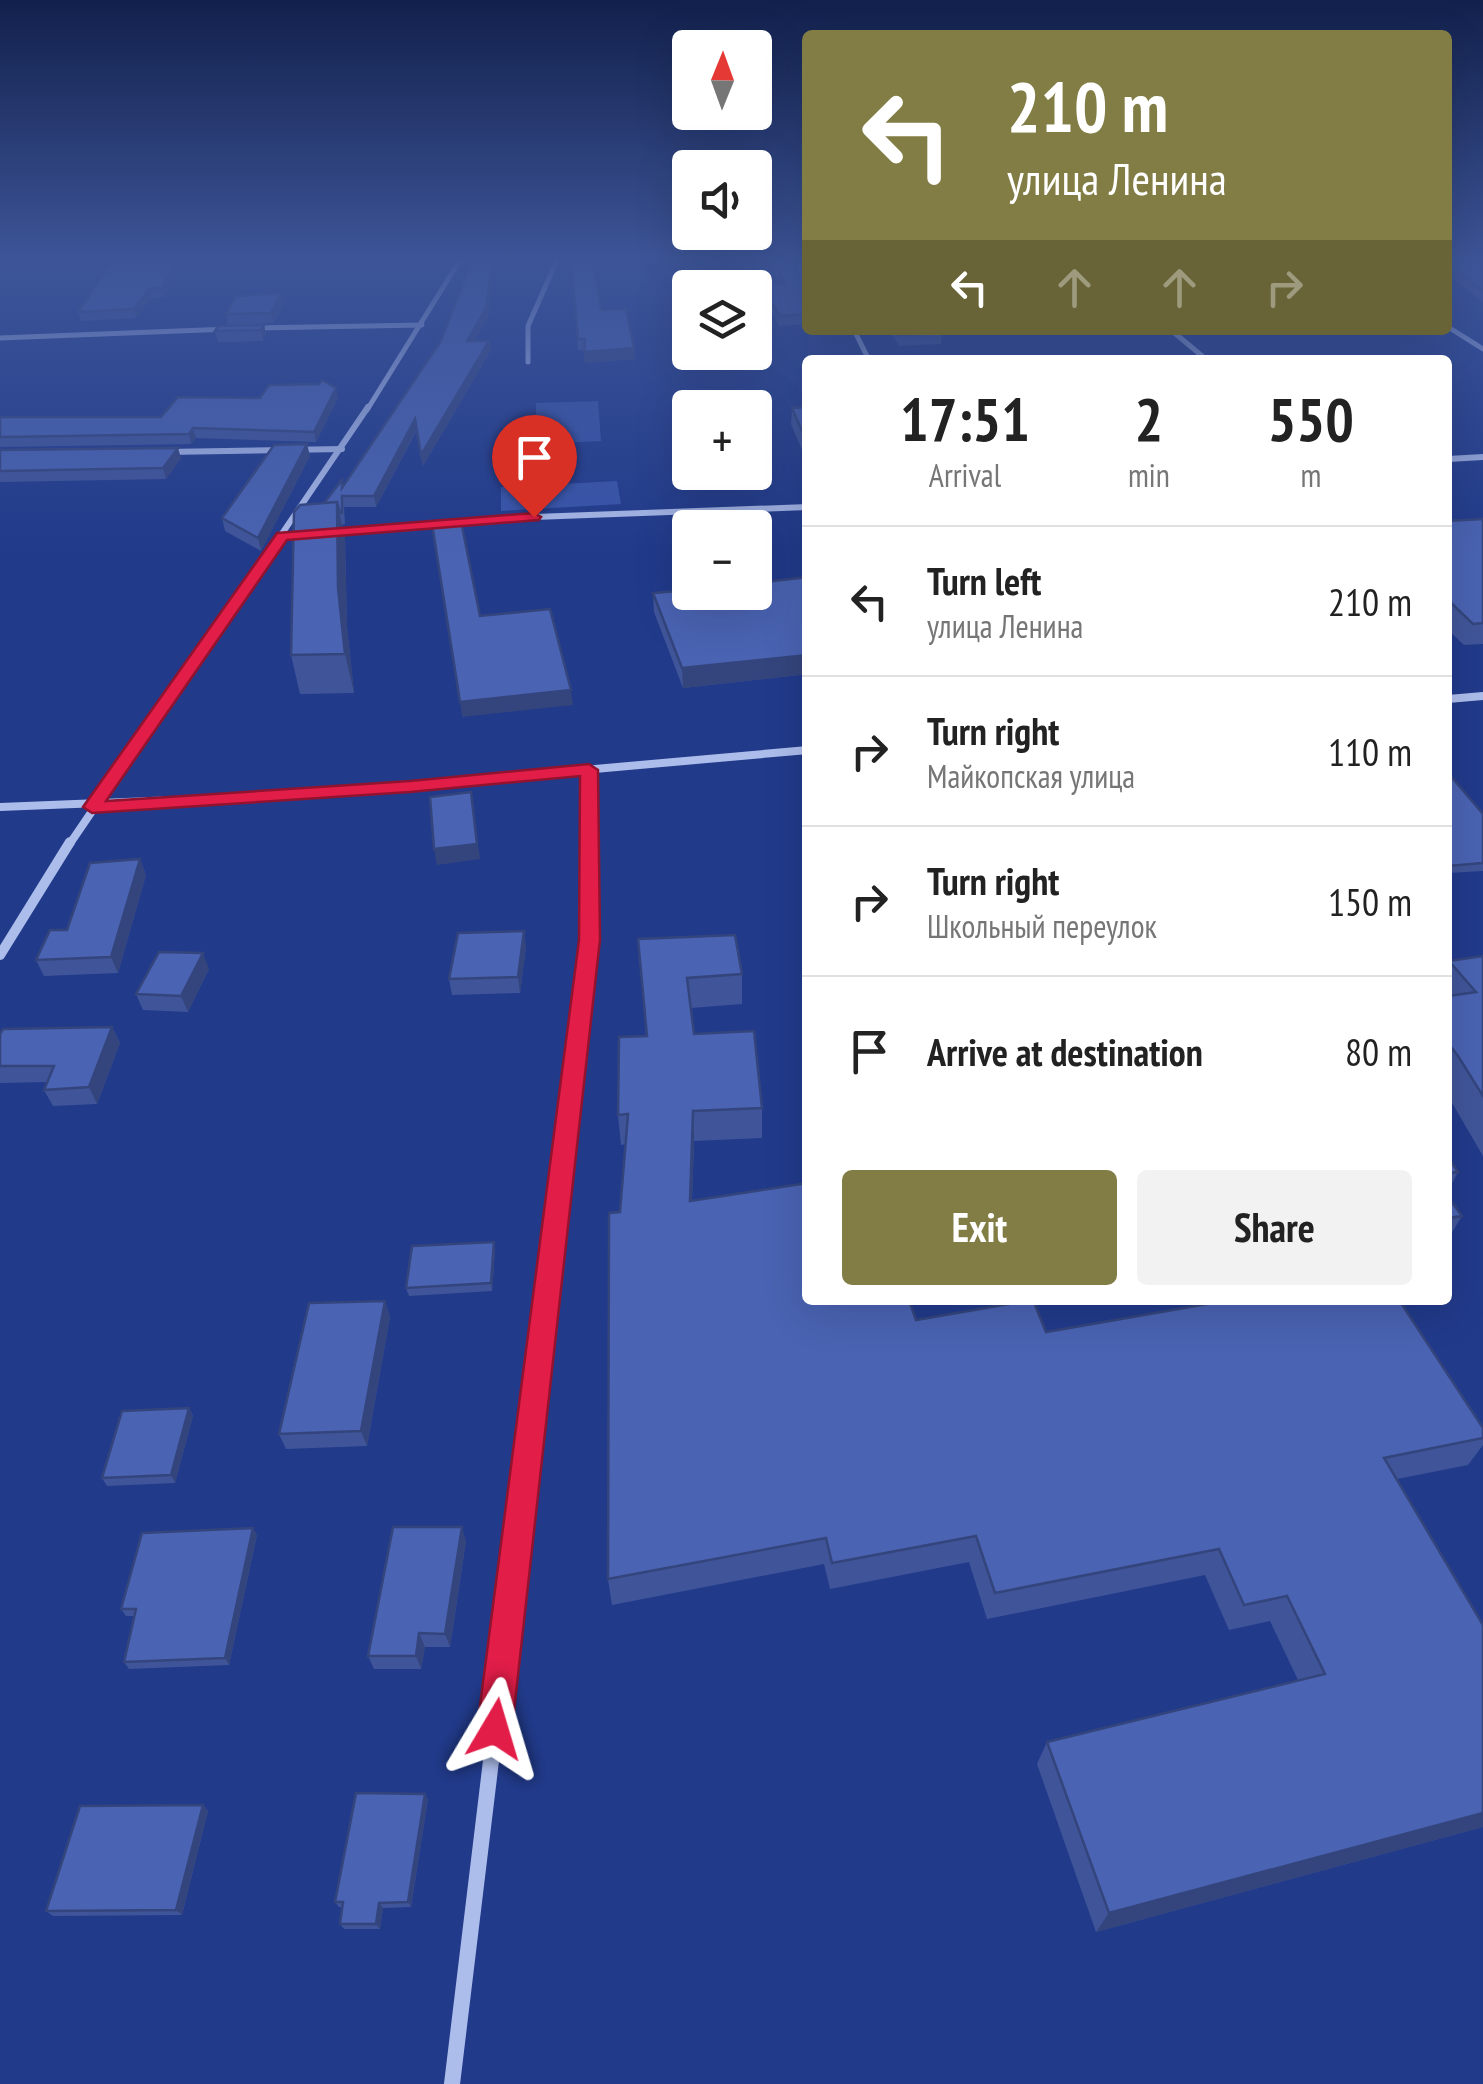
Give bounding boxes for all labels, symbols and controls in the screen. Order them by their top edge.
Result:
north arrow [672,30,772,130]
map controls [672,30,772,610]
text: 210 m [1007,61,1168,151]
icon: left [842,70,972,200]
text: улица Ленина [1007,149,1227,207]
button: sound [672,150,772,250]
icon: left [942,260,997,315]
icon: ahead [1047,260,1102,315]
icon: ahead [1152,260,1207,315]
icon: right [1257,260,1312,315]
button: layers [672,270,772,370]
text: 17:51 [900,380,1030,458]
text: 2 [1135,380,1163,458]
text: 550 [1268,380,1354,458]
button: + [672,390,772,490]
pin [492,415,577,518]
icon: arrive [507,430,562,485]
text: Arrival [929,454,1001,496]
text: min [1128,454,1170,496]
text: m [1300,454,1321,496]
button: − [672,510,772,610]
text: Turn left [927,556,1041,605]
icon: left [842,574,897,629]
text: 210 m [1328,577,1412,626]
text: улица Ленина [927,605,1083,647]
text: Turn right [927,706,1059,755]
icon: right [842,724,897,779]
text: 110 m [1328,727,1412,776]
text: Майкопская улица [927,755,1135,797]
text: Turn right [927,856,1059,905]
icon: right [842,874,897,929]
text: 150 m [1328,877,1412,926]
text: Школьный переулок [927,905,1157,947]
icon: arrive [842,1024,897,1079]
text: Arrive at destination [927,1027,1203,1076]
text: 80 m [1345,1027,1412,1076]
button: Exit [842,1170,1117,1285]
button: Share [1137,1170,1412,1285]
position arrow [443,1677,547,1781]

